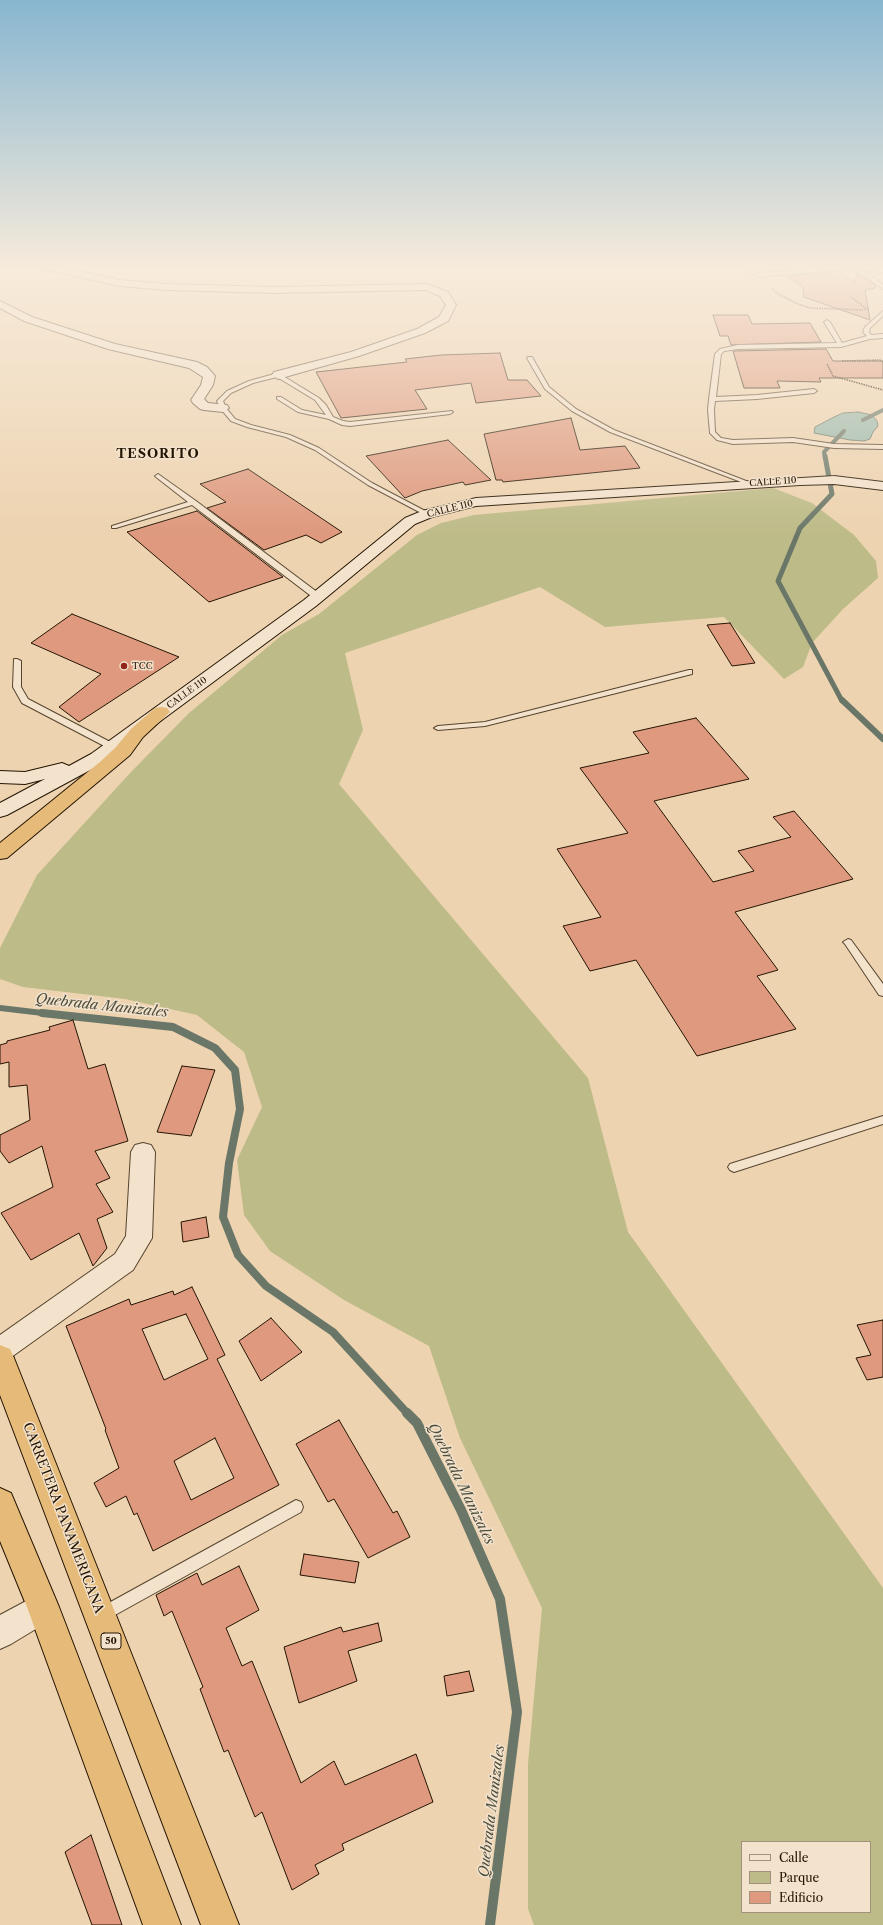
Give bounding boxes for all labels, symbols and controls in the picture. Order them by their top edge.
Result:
district label: TESORITO [116,446,200,462]
street label: CALLE 110 [749,475,797,489]
street label: CALLE 110 [426,498,474,520]
marker: TCC [119,661,129,671]
place label: TCC [132,661,153,671]
street label: CALLE 110 [165,675,209,711]
water label: Quebrada Manizales [35,991,169,1021]
street label: CARRETERA PANAMERICANA [19,1420,107,1616]
water label: Quebrada Manizales [424,1420,498,1548]
road number: 50 [101,1633,121,1649]
water label: Quebrada Manizales [476,1744,508,1878]
legend [741,1841,871,1913]
text: Calle [779,1850,808,1865]
text: Parque [779,1870,819,1885]
text: Edificio [779,1890,823,1905]

